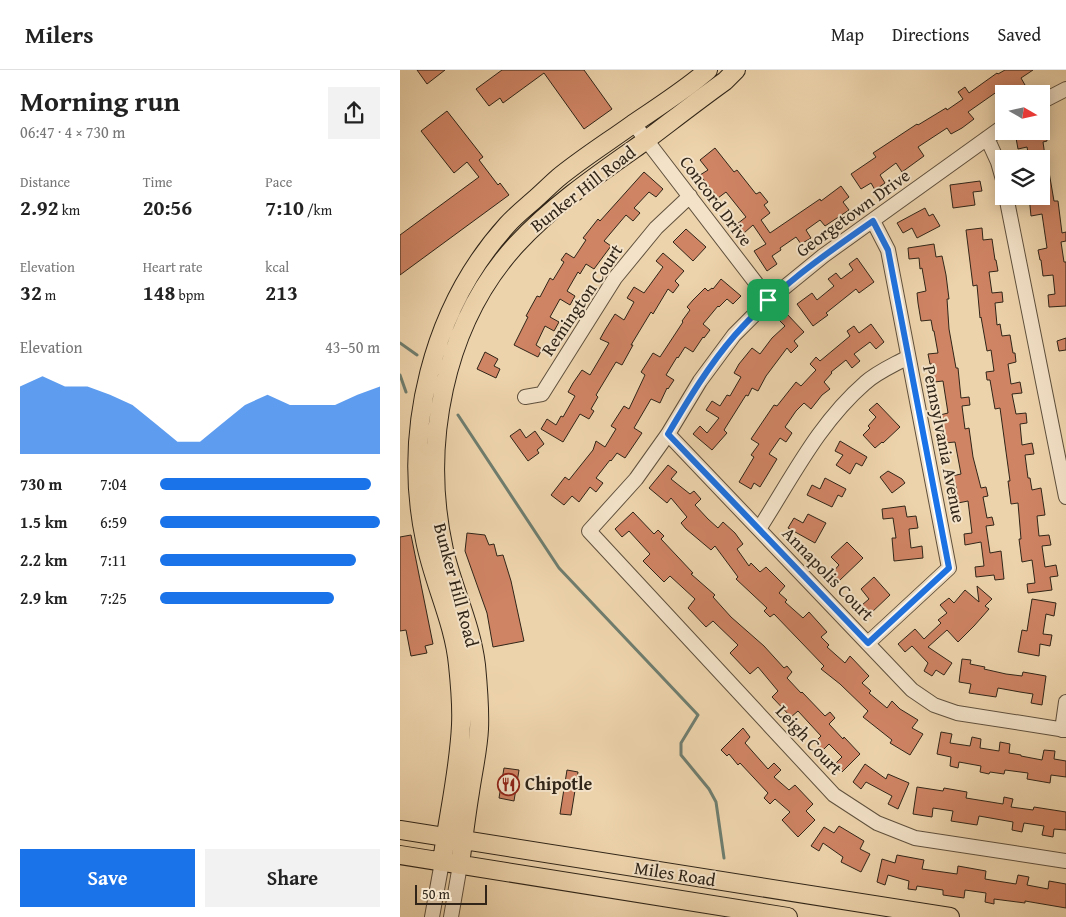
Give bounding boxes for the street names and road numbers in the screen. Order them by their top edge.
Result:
street label: Bunker Hill Road [524,139,642,238]
street label: Concord Drive [673,150,760,252]
street label: Georgetown Drive [790,162,915,263]
street label: Remington Court [534,238,629,361]
street label: Pennsylvania Avenue [916,363,973,525]
street label: Bunker Hill Road [427,520,486,650]
street label: Annapolis Court [776,520,881,627]
street label: Leigh Court [770,698,850,781]
street label: Miles Road [632,854,718,893]

